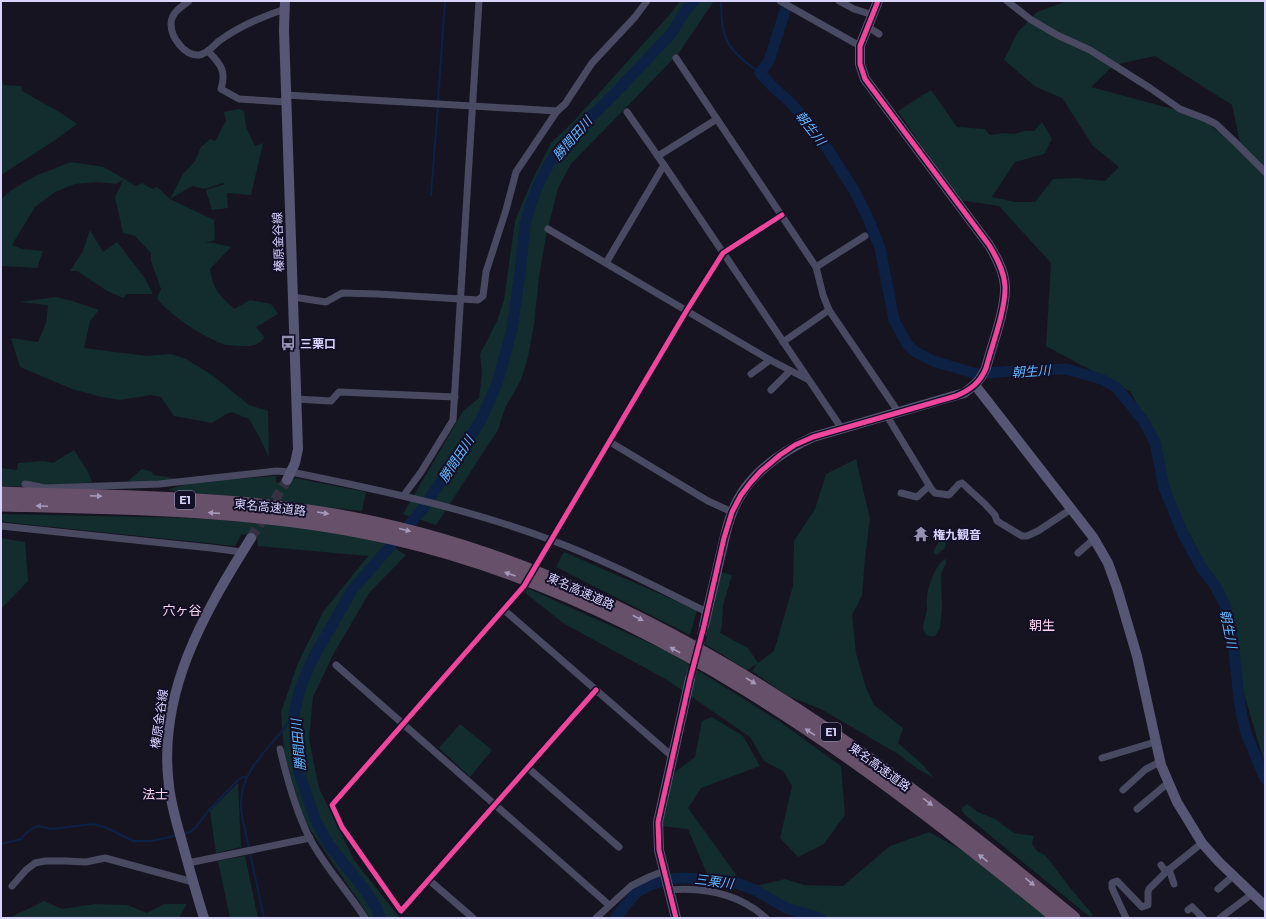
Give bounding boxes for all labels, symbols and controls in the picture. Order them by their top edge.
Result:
water label: 朝生川 [793,108,831,150]
water label: 勝間田川 [549,112,596,163]
street label: 榛原金谷線 [269,212,287,272]
bus stop icon: 三栗口 [279,334,297,352]
place label: 三栗口 [300,336,336,351]
water label: 朝生川 [1011,362,1053,380]
water label: 勝間田川 [435,431,478,485]
road number: E1 [175,491,195,509]
one-way arrow [90,493,102,500]
street label: 東名高速道路 [233,496,307,518]
one-way arrow [35,503,48,509]
one-way arrow [208,510,220,517]
one-way arrow [317,510,329,516]
temple icon: 権九観音 [912,525,930,543]
one-way arrow [400,527,412,533]
place label: 権九観音 [933,527,981,542]
one-way arrow [504,570,516,576]
street label: 東名高速道路 [545,570,617,612]
district label: 穴ヶ谷 [162,602,202,618]
water label: 朝生川 [1217,608,1241,652]
one-way arrow [632,615,644,621]
district label: 朝生 [1029,617,1055,633]
one-way arrow [670,646,681,653]
one-way arrow [746,677,756,685]
street label: 榛原金谷線 [147,688,171,750]
water label: 勝間田川 [288,716,308,772]
road number: E1 [821,723,841,741]
one-way arrow [805,728,816,735]
street label: 東名高速道路 [846,740,914,794]
district label: 法士 [142,786,168,802]
one-way arrow [923,798,933,806]
one-way arrow [977,854,988,862]
water label: 三栗川 [694,871,736,892]
one-way arrow [1025,878,1036,887]

